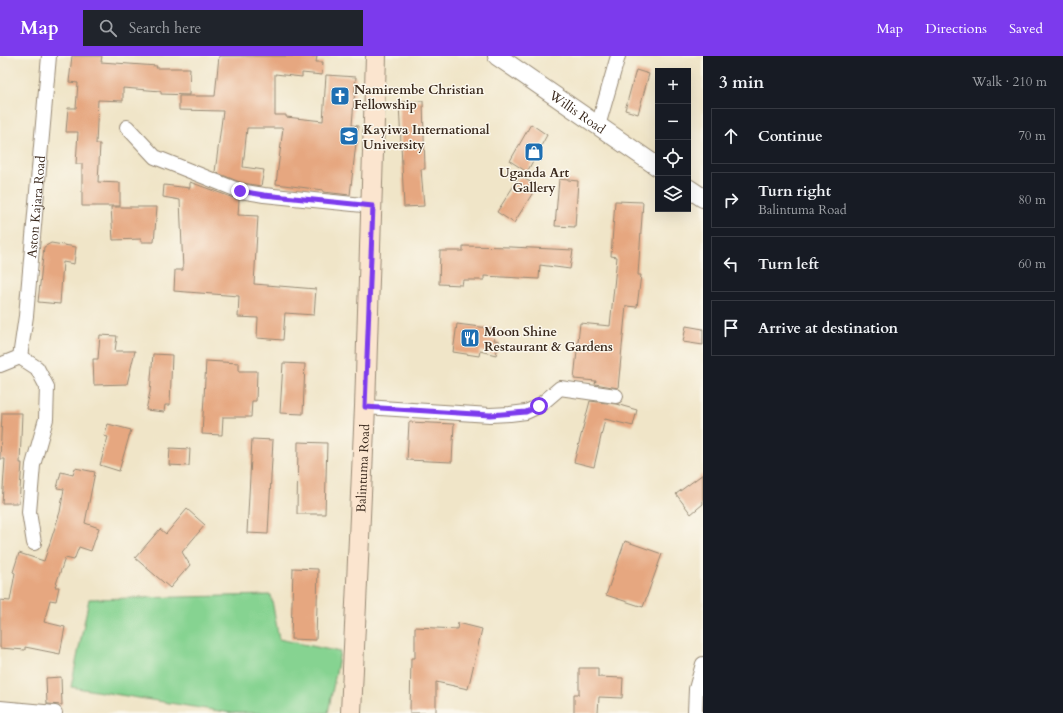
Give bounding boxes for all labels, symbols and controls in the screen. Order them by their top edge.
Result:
search box [83,10,363,46]
text: Map [20,15,59,41]
icon: search [97,17,119,39]
text: Search here [129,18,201,38]
text: Map [877,19,903,38]
text: Directions [925,19,987,38]
text: Saved [1009,19,1043,38]
map controls [655,68,691,212]
button: + [655,68,691,104]
text: 3 min [719,71,764,94]
text: Walk · 210 m [972,73,1047,91]
place label: Namirembe Christian Fellowship [354,81,485,114]
church icon: Namirembe Christian Fellowship [329,85,351,107]
street label: Willis Road [545,86,609,138]
button: − [655,104,691,140]
place label: Kayiwa International University [363,121,490,154]
school or university icon: Kayiwa International University [338,125,360,147]
icon: ahead [720,125,742,147]
text: Continue [758,126,823,146]
text: 70 m [1018,127,1046,145]
button: locate [655,140,691,176]
shop icon: Uganda Art Gallery [523,141,545,163]
street label: Aston Kajara Road [23,155,50,259]
place label: Uganda Art Gallery [499,164,569,197]
button: layers [655,176,691,212]
text: Turn right [758,181,831,201]
route end [231,182,249,200]
icon: right [720,189,742,211]
text: 80 m [1018,191,1046,209]
text: Balintuma Road [758,201,847,219]
icon: left [720,253,742,275]
text: Turn left [758,254,819,274]
text: 60 m [1018,255,1046,273]
icon: arrive [720,317,742,339]
text: Arrive at destination [758,318,898,338]
place label: Moon Shine Restaurant & Gardens [484,323,613,356]
restaurant icon: Moon Shine Restaurant & Gardens [459,327,481,349]
route start [530,397,548,415]
street label: Balintuma Road [352,423,374,513]

